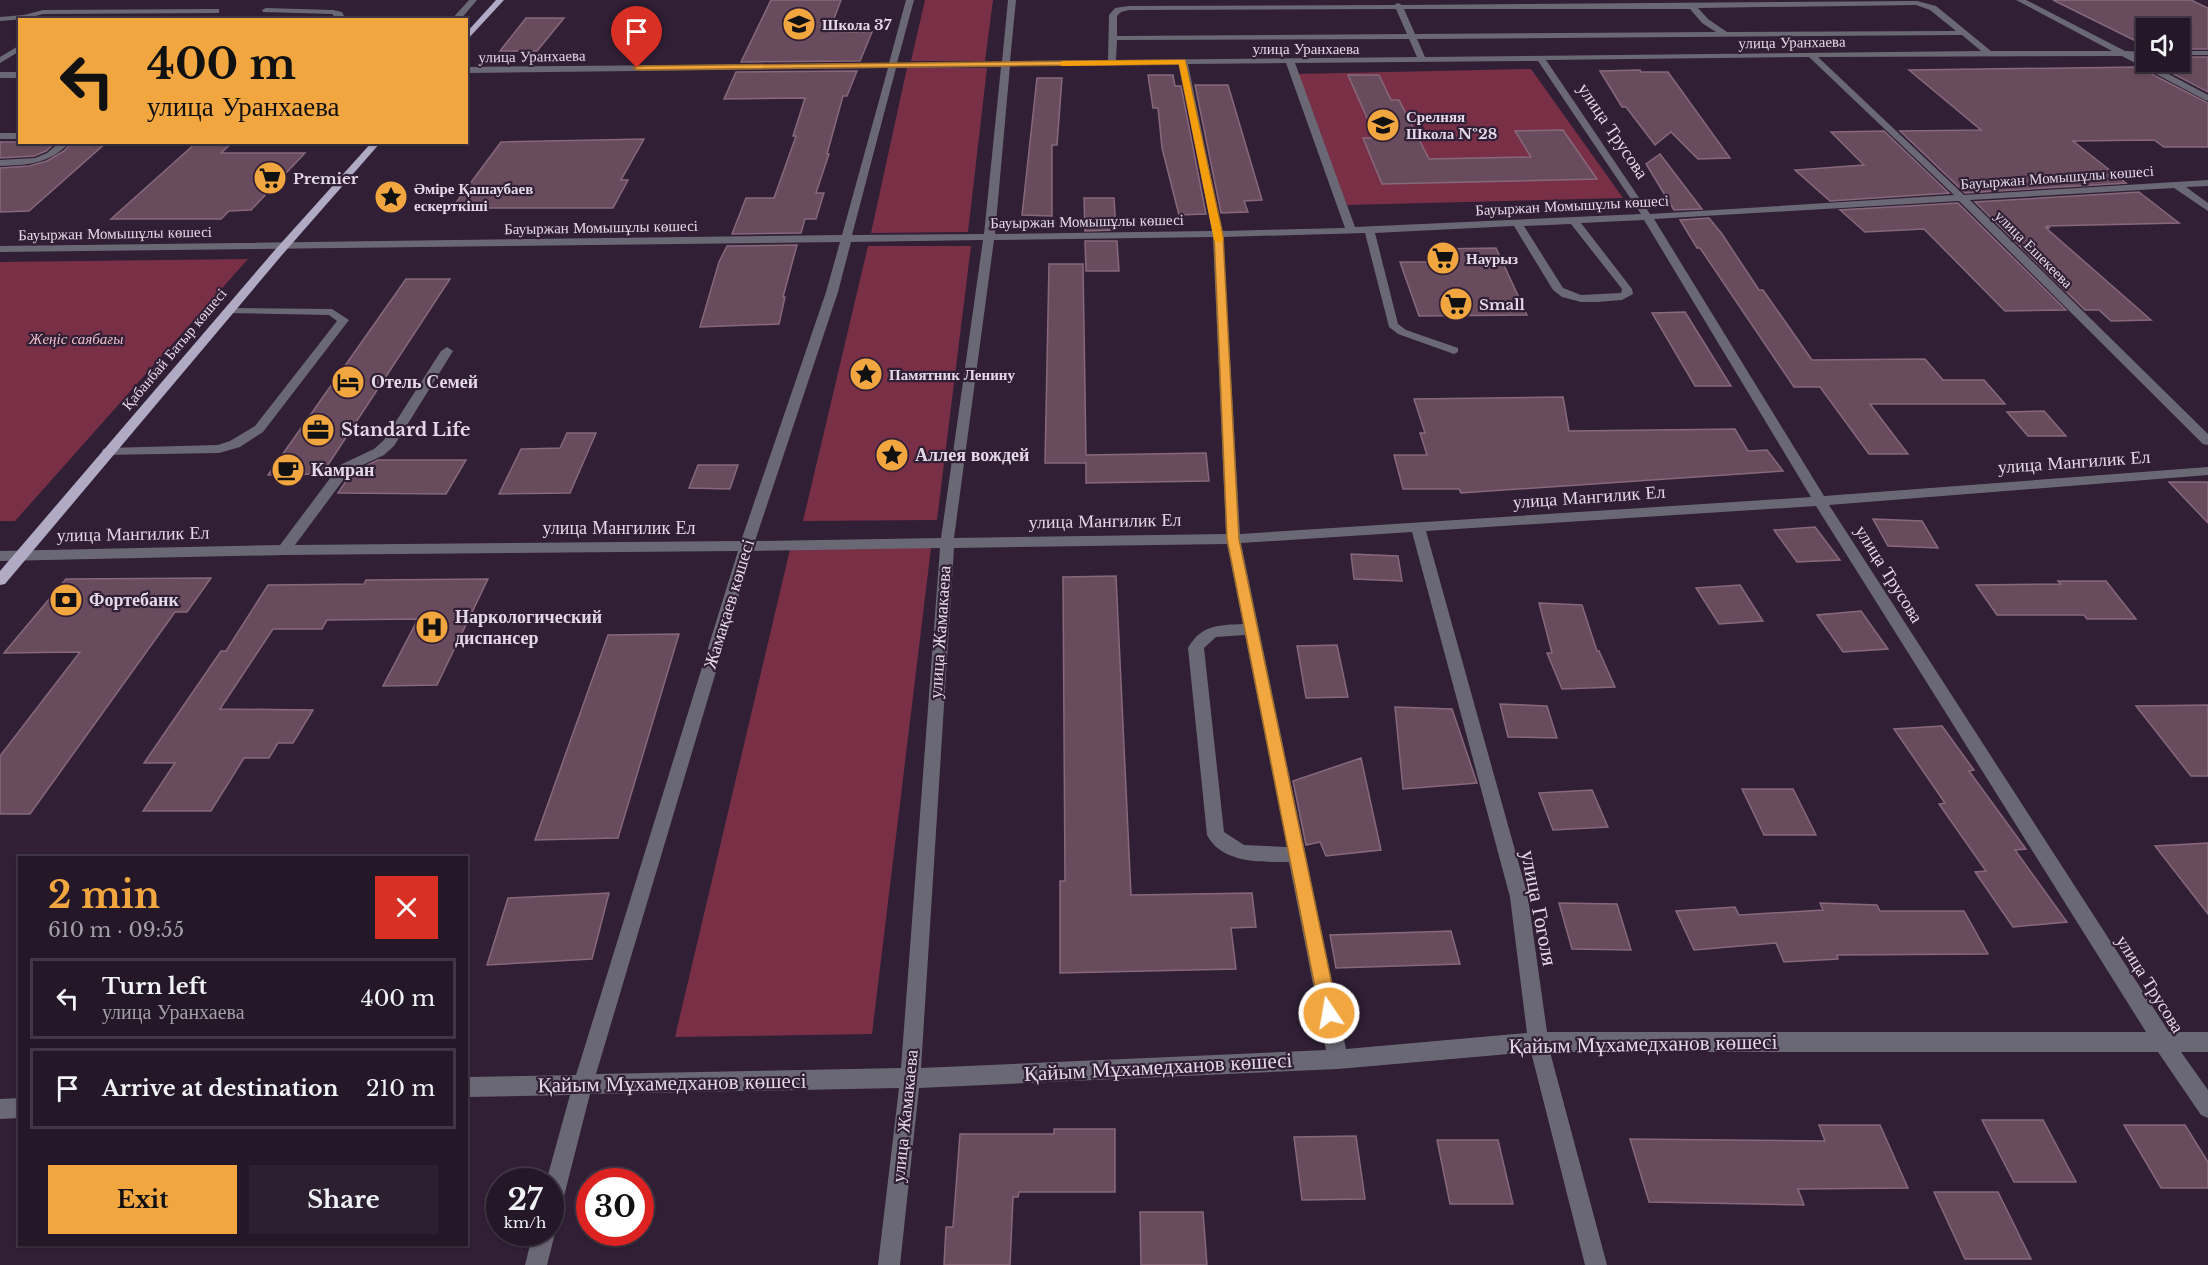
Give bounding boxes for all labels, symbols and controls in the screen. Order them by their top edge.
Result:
pin [611,6,662,68]
school or university icon: Школа 37 [781,6,817,42]
icon: arrive [620,15,653,48]
place label: Школа 37 [822,15,892,34]
map controls [2136,18,2190,72]
button: sound [2136,18,2190,72]
street label: улица Уранхаева [1738,32,1846,52]
text: 400 m [147,38,296,90]
street label: улица Уранхаева [1253,39,1360,58]
icon: left [48,42,126,120]
street label: улица Уранхаева [478,46,586,66]
street label: улица Трусова [1573,79,1653,183]
text: улица Уранхаева [147,90,340,123]
school or university icon: Срелняя Школа №28 [1365,107,1401,143]
place label: Срелняя Школа №28 [1406,107,1497,143]
supermarket icon: Premier [252,160,288,196]
street label: Бауыржан Момышұлы көшесі [1960,161,2154,193]
place label: Premier [293,169,359,188]
place icon: Әміре Қашаубаев ескерткіші [373,179,409,215]
place label: Әміре Қашаубаев ескерткіші [414,179,533,215]
street label: Бауыржан Момышұлы көшесі [1475,190,1669,220]
street label: улица Ешекеева [1991,206,2077,292]
street label: Бауыржан Момышұлы көшесі [990,210,1184,232]
street label: Бауыржан Момышұлы көшесі [504,216,698,238]
street label: Бауыржан Момышұлы көшесі [18,222,212,244]
supermarket icon: Наурыз [1425,240,1461,276]
place label: Наурыз [1466,249,1518,268]
street label: Қабанбай Батыр көшесі [118,284,230,414]
supermarket icon: Small [1438,286,1474,322]
place label: Small [1479,295,1525,314]
park label: Жеңіс саябағы [28,329,123,348]
place icon: Памятник Ленину [848,356,884,392]
hotel icon: Отель Семей [330,364,366,400]
place label: Памятник Ленину [889,365,1015,384]
place label: Отель Семей [371,371,478,393]
office icon: Standard Life [300,412,336,448]
place label: Standard Life [341,419,470,441]
place icon: Аллея вождей [874,437,910,473]
place label: Аллея вождей [915,444,1029,466]
street label: улица Мангилик Ел [1997,446,2151,478]
cafe icon: Камран [270,452,306,488]
place label: Камран [311,459,374,481]
street label: улица Мангилик Ел [1512,481,1666,513]
street label: улица Мангилик Ел [1028,509,1182,533]
street label: улица Мангилик Ел [543,517,695,539]
street label: улица Трусова [1850,521,1928,627]
street label: улица Мангилик Ел [56,522,210,546]
street label: Жамақаев көшесі [699,537,759,671]
street label: улица Жамакаева [924,565,956,699]
bank icon: Фортебанк [48,582,84,618]
place label: Фортебанк [89,589,179,611]
place label: Наркологический диспансер [455,606,602,649]
hospital icon: Наркологический диспансер [414,609,450,645]
street label: улица Гоголя [1515,848,1563,968]
text: 2 min [48,873,160,918]
button: close [375,876,438,939]
text: 610 m · 09:55 [48,918,184,942]
street label: улица Трусова [2111,931,2189,1037]
text: Turn left [102,973,207,1000]
position arrow [1297,981,1361,1045]
icon: left [51,982,84,1015]
text: 400 m [361,985,435,1012]
text: улица Уранхаева [102,1000,245,1024]
street label: Қайым Мұхамедханов көшесі [1508,1029,1778,1059]
street label: Қайым Мұхамедханов көшесі [1023,1047,1293,1087]
street label: улица Жамакаева [887,1049,923,1183]
street label: Қайым Мұхамедханов көшесі [537,1068,807,1098]
icon: arrive [51,1072,84,1105]
text: Arrive at destination [102,1075,339,1102]
text: 210 m [366,1075,435,1102]
button: Exit [48,1165,237,1234]
button: Share [249,1165,438,1234]
speed limit sign: 30 [576,1168,654,1246]
text: 27 [507,1181,543,1218]
text: km/h [504,1213,546,1232]

